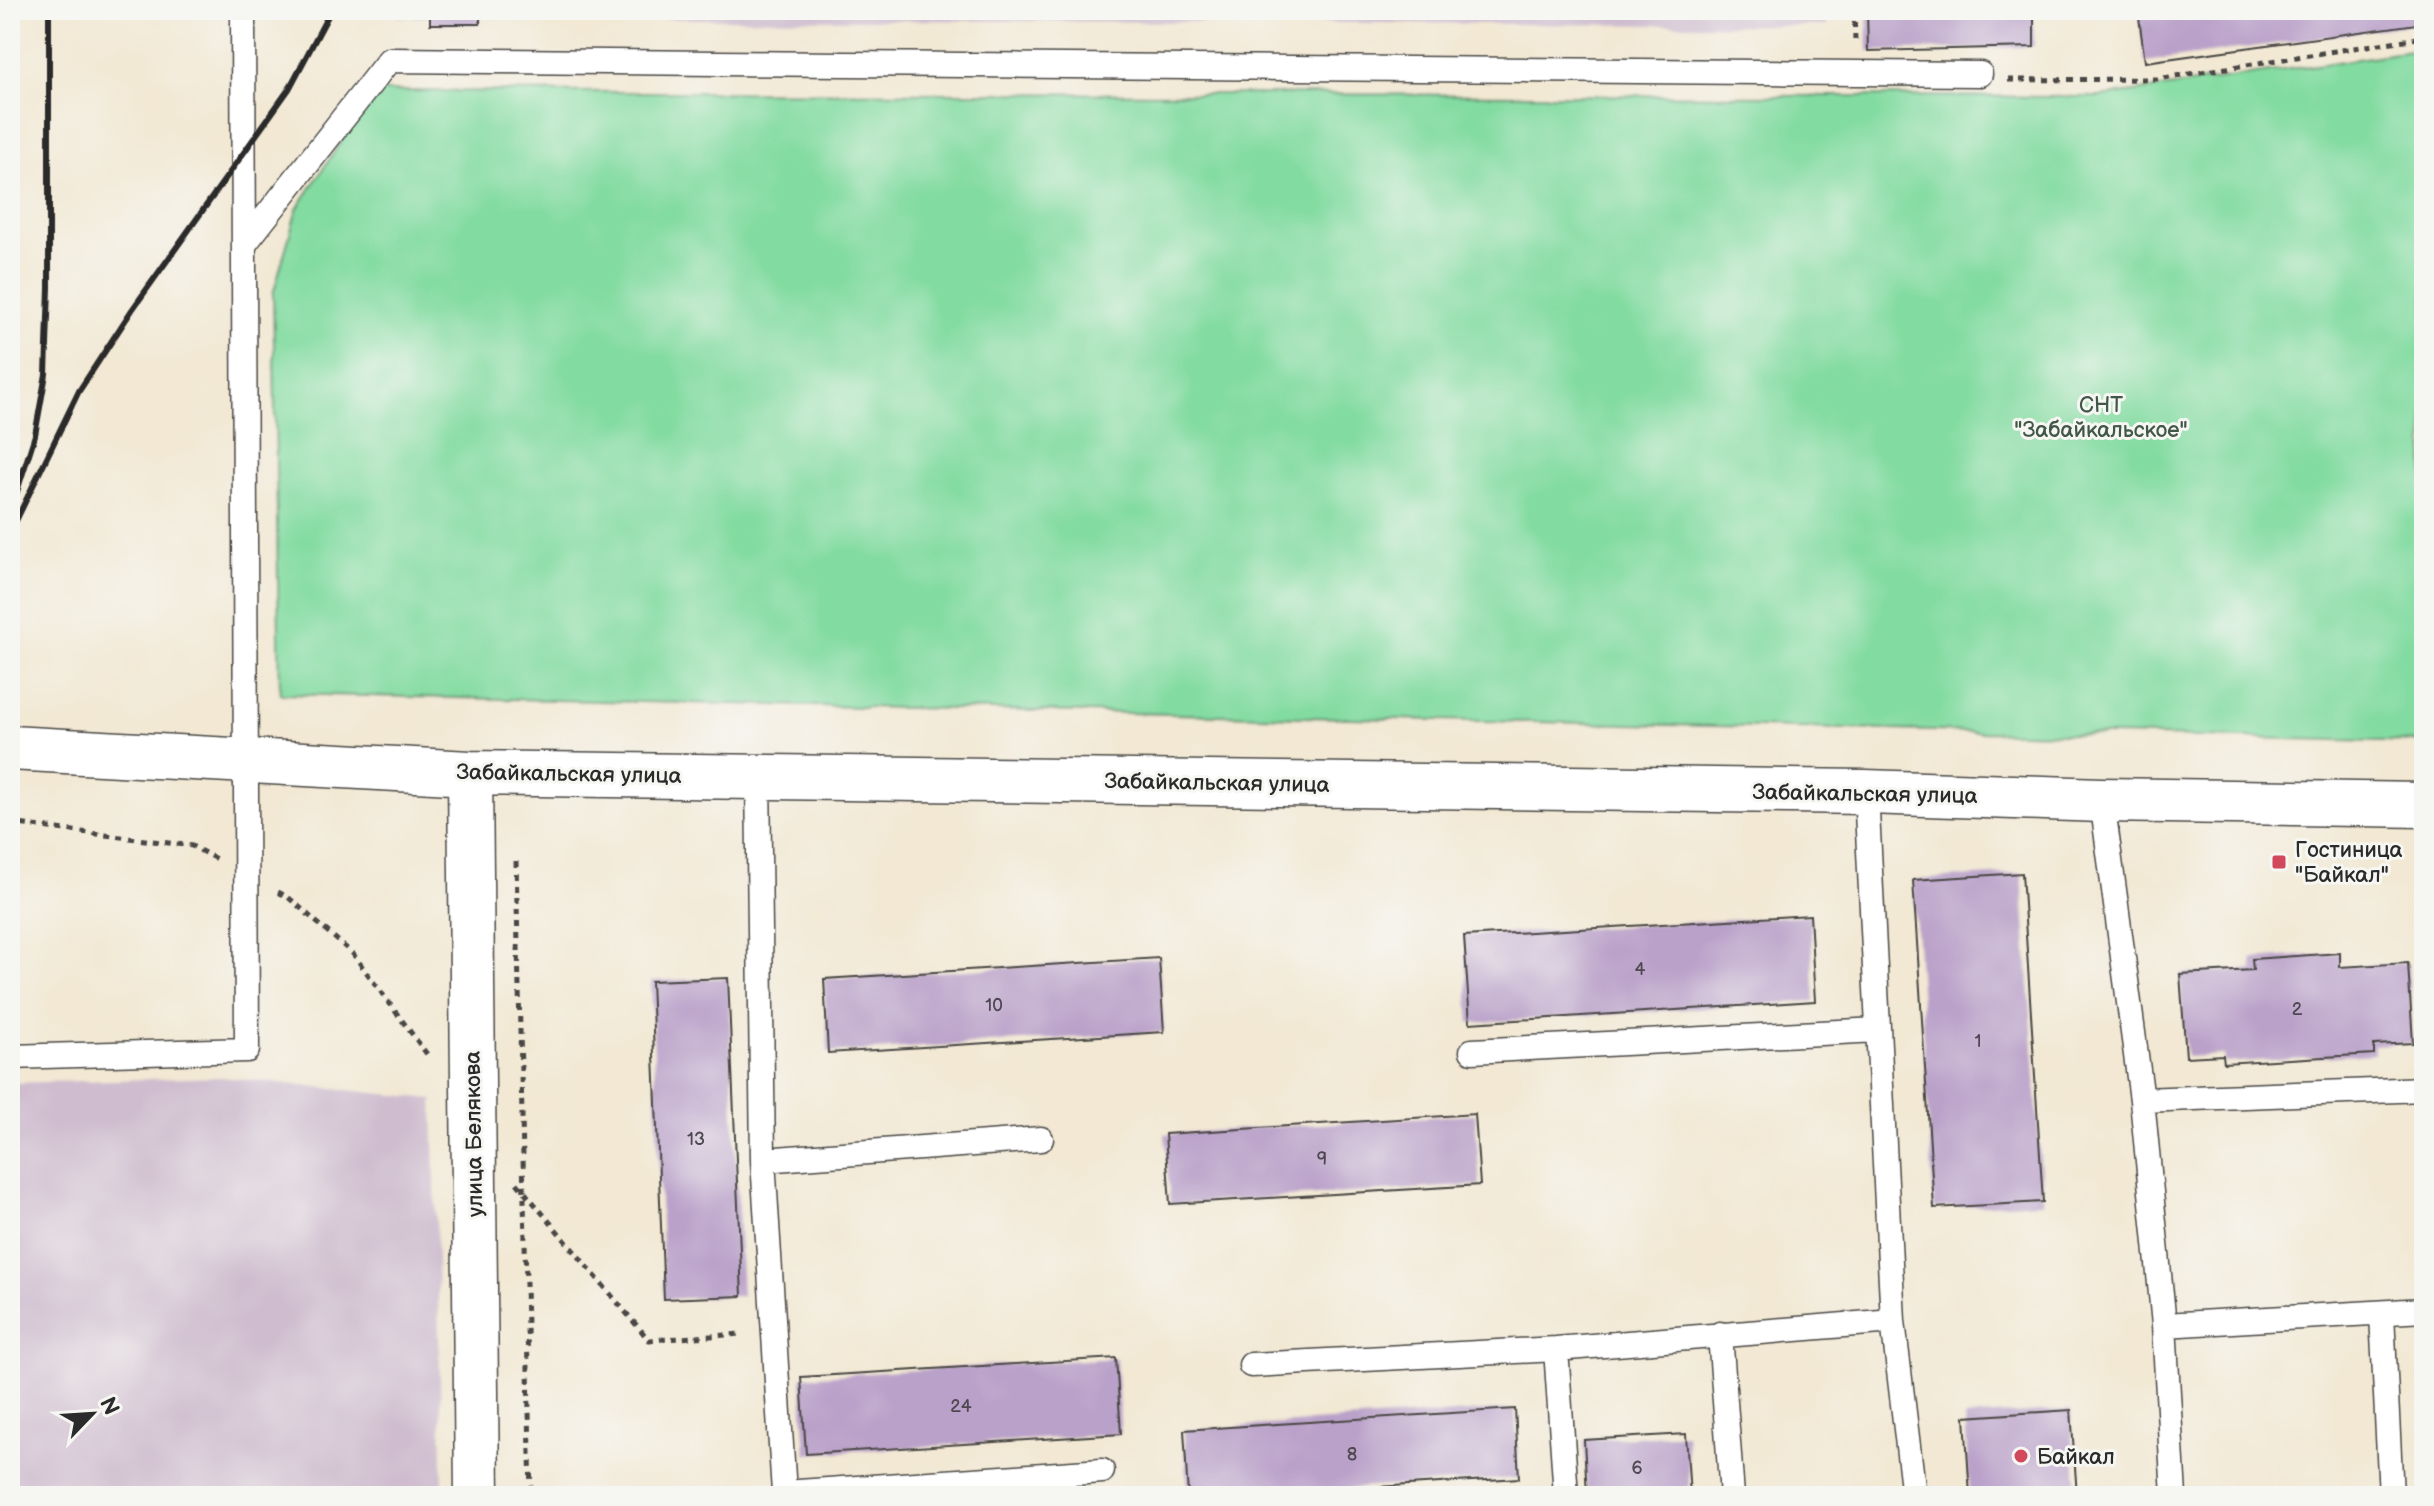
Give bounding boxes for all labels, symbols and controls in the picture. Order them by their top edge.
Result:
park label: СНТ "Забайкальское" [2014,392,2188,444]
street label: Забайкальская улица [456,759,682,790]
street label: Забайкальская улица [1104,768,1330,799]
street label: Забайкальская улица [1752,779,1978,810]
place label: Гостиница "Байкал" [2295,837,2403,889]
marker: Гостиница "Байкал" [2270,853,2288,871]
house number: 4 [1635,959,1646,980]
house number: 10 [985,995,1003,1016]
house number: 2 [2292,999,2303,1020]
house number: 1 [1975,1031,1981,1052]
street label: улица Белякова [460,1051,489,1217]
house number: 13 [687,1129,705,1150]
house number: 9 [1317,1149,1327,1170]
north arrow [52,1374,132,1454]
text: N [93,1393,124,1419]
house number: 24 [950,1396,972,1417]
house number: 8 [1347,1444,1357,1465]
place label: Байкал [2037,1444,2115,1471]
marker: Байкал [2012,1447,2030,1465]
house number: 6 [1632,1458,1643,1479]

